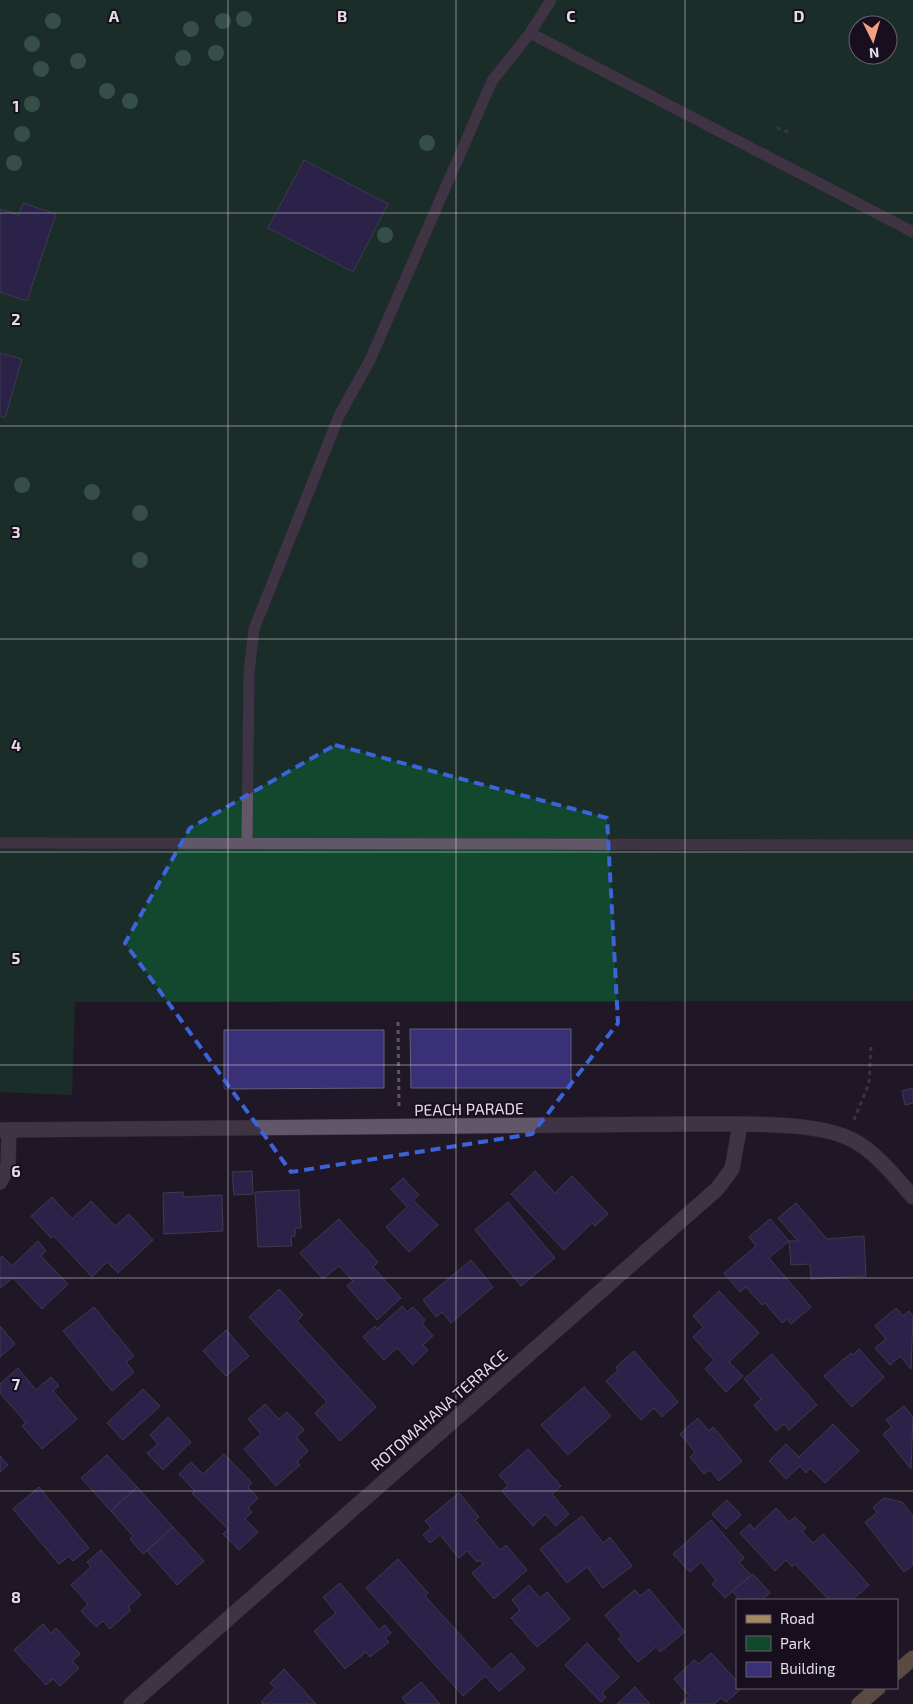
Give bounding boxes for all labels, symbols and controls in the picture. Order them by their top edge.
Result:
text: A [109,6,120,25]
text: B [337,6,347,25]
text: C [566,6,576,25]
text: D [794,6,805,25]
north arrow [848,15,898,65]
text: N [868,45,880,62]
text: 1 [13,96,19,115]
text: 2 [11,309,21,328]
text: 3 [11,522,21,541]
text: 4 [11,735,21,754]
text: 5 [12,948,21,967]
street label: PEACH PARADE [414,1098,524,1119]
text: 6 [11,1161,21,1180]
street label: ROTOMAHANA TERRACE [366,1345,511,1474]
text: 7 [12,1374,21,1393]
text: 8 [11,1587,21,1606]
legend [736,1599,898,1689]
text: Road [780,1609,815,1627]
text: Park [780,1634,811,1652]
text: Building [780,1659,836,1677]

